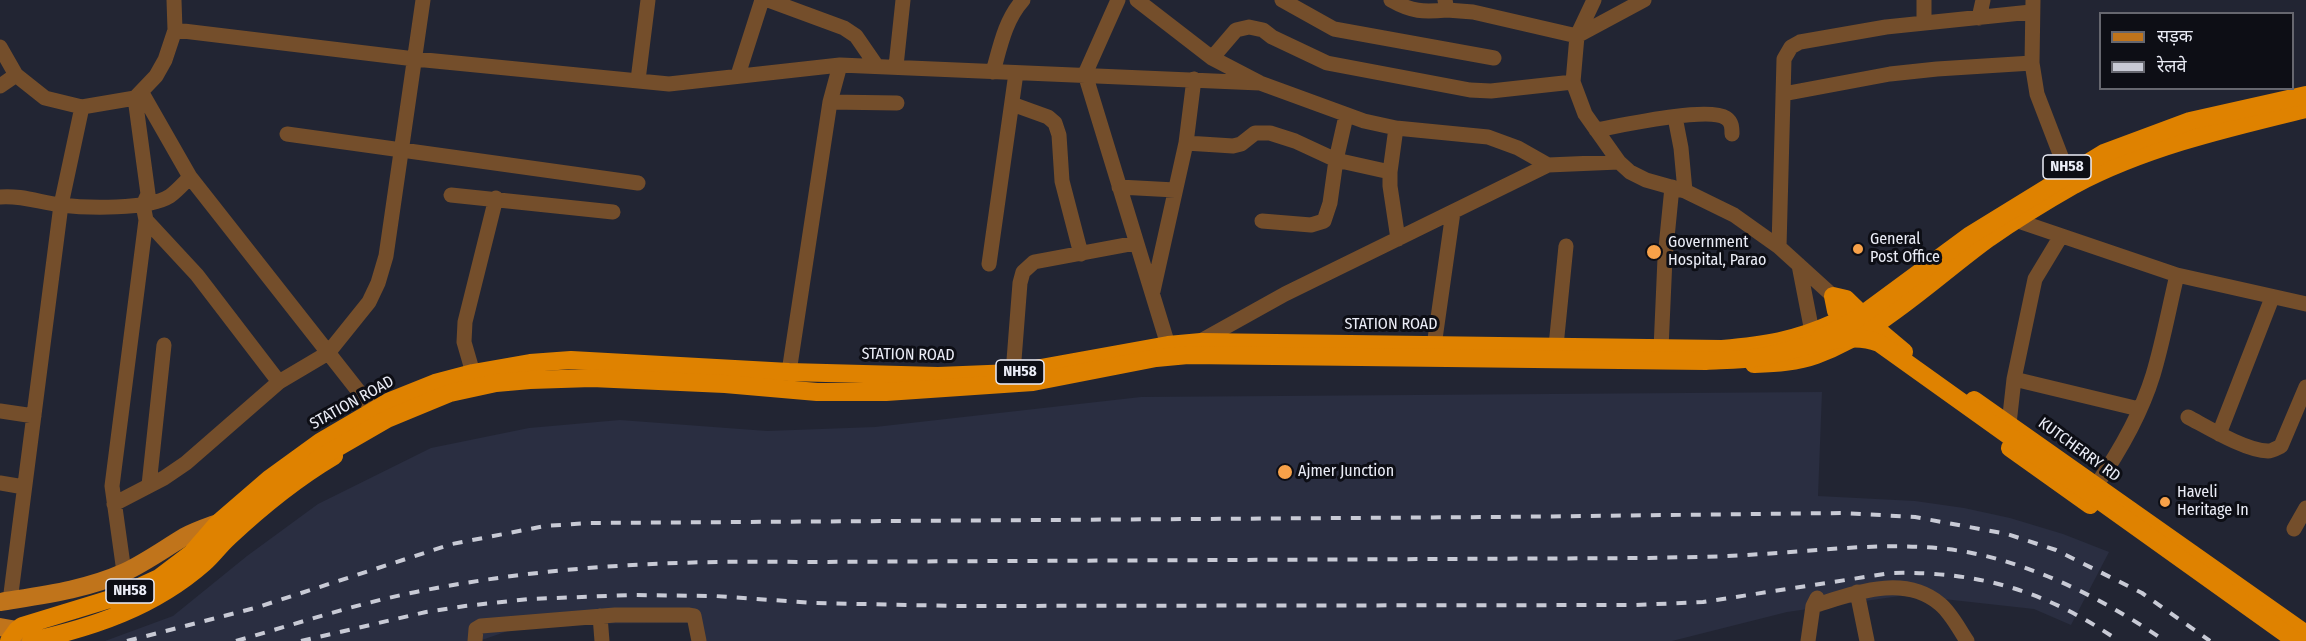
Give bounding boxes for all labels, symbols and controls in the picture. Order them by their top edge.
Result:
legend [2099,12,2294,90]
text: सड़क [2157,25,2193,47]
text: रेलवे [2157,55,2187,77]
road number: NH58 [2043,155,2091,179]
place label: General Post Office [1870,230,1940,268]
place label: Government Hospital, Parao [1668,233,1766,271]
marker: General Post Office [1851,242,1865,256]
marker: Government Hospital, Parao [1645,243,1663,261]
street label: STATION ROAD [1344,315,1438,335]
street label: STATION ROAD [861,345,955,365]
road number: NH58 [996,360,1044,384]
street label: STATION ROAD [307,372,397,434]
street label: KUTCHERRY RD [2034,414,2124,486]
place label: Ajmer Junction [1298,462,1394,482]
marker: Ajmer Junction [1276,463,1294,481]
place label: Haveli Heritage In [2177,483,2249,521]
marker: Haveli Heritage In [2158,495,2172,509]
road number: NH58 [106,579,154,603]

